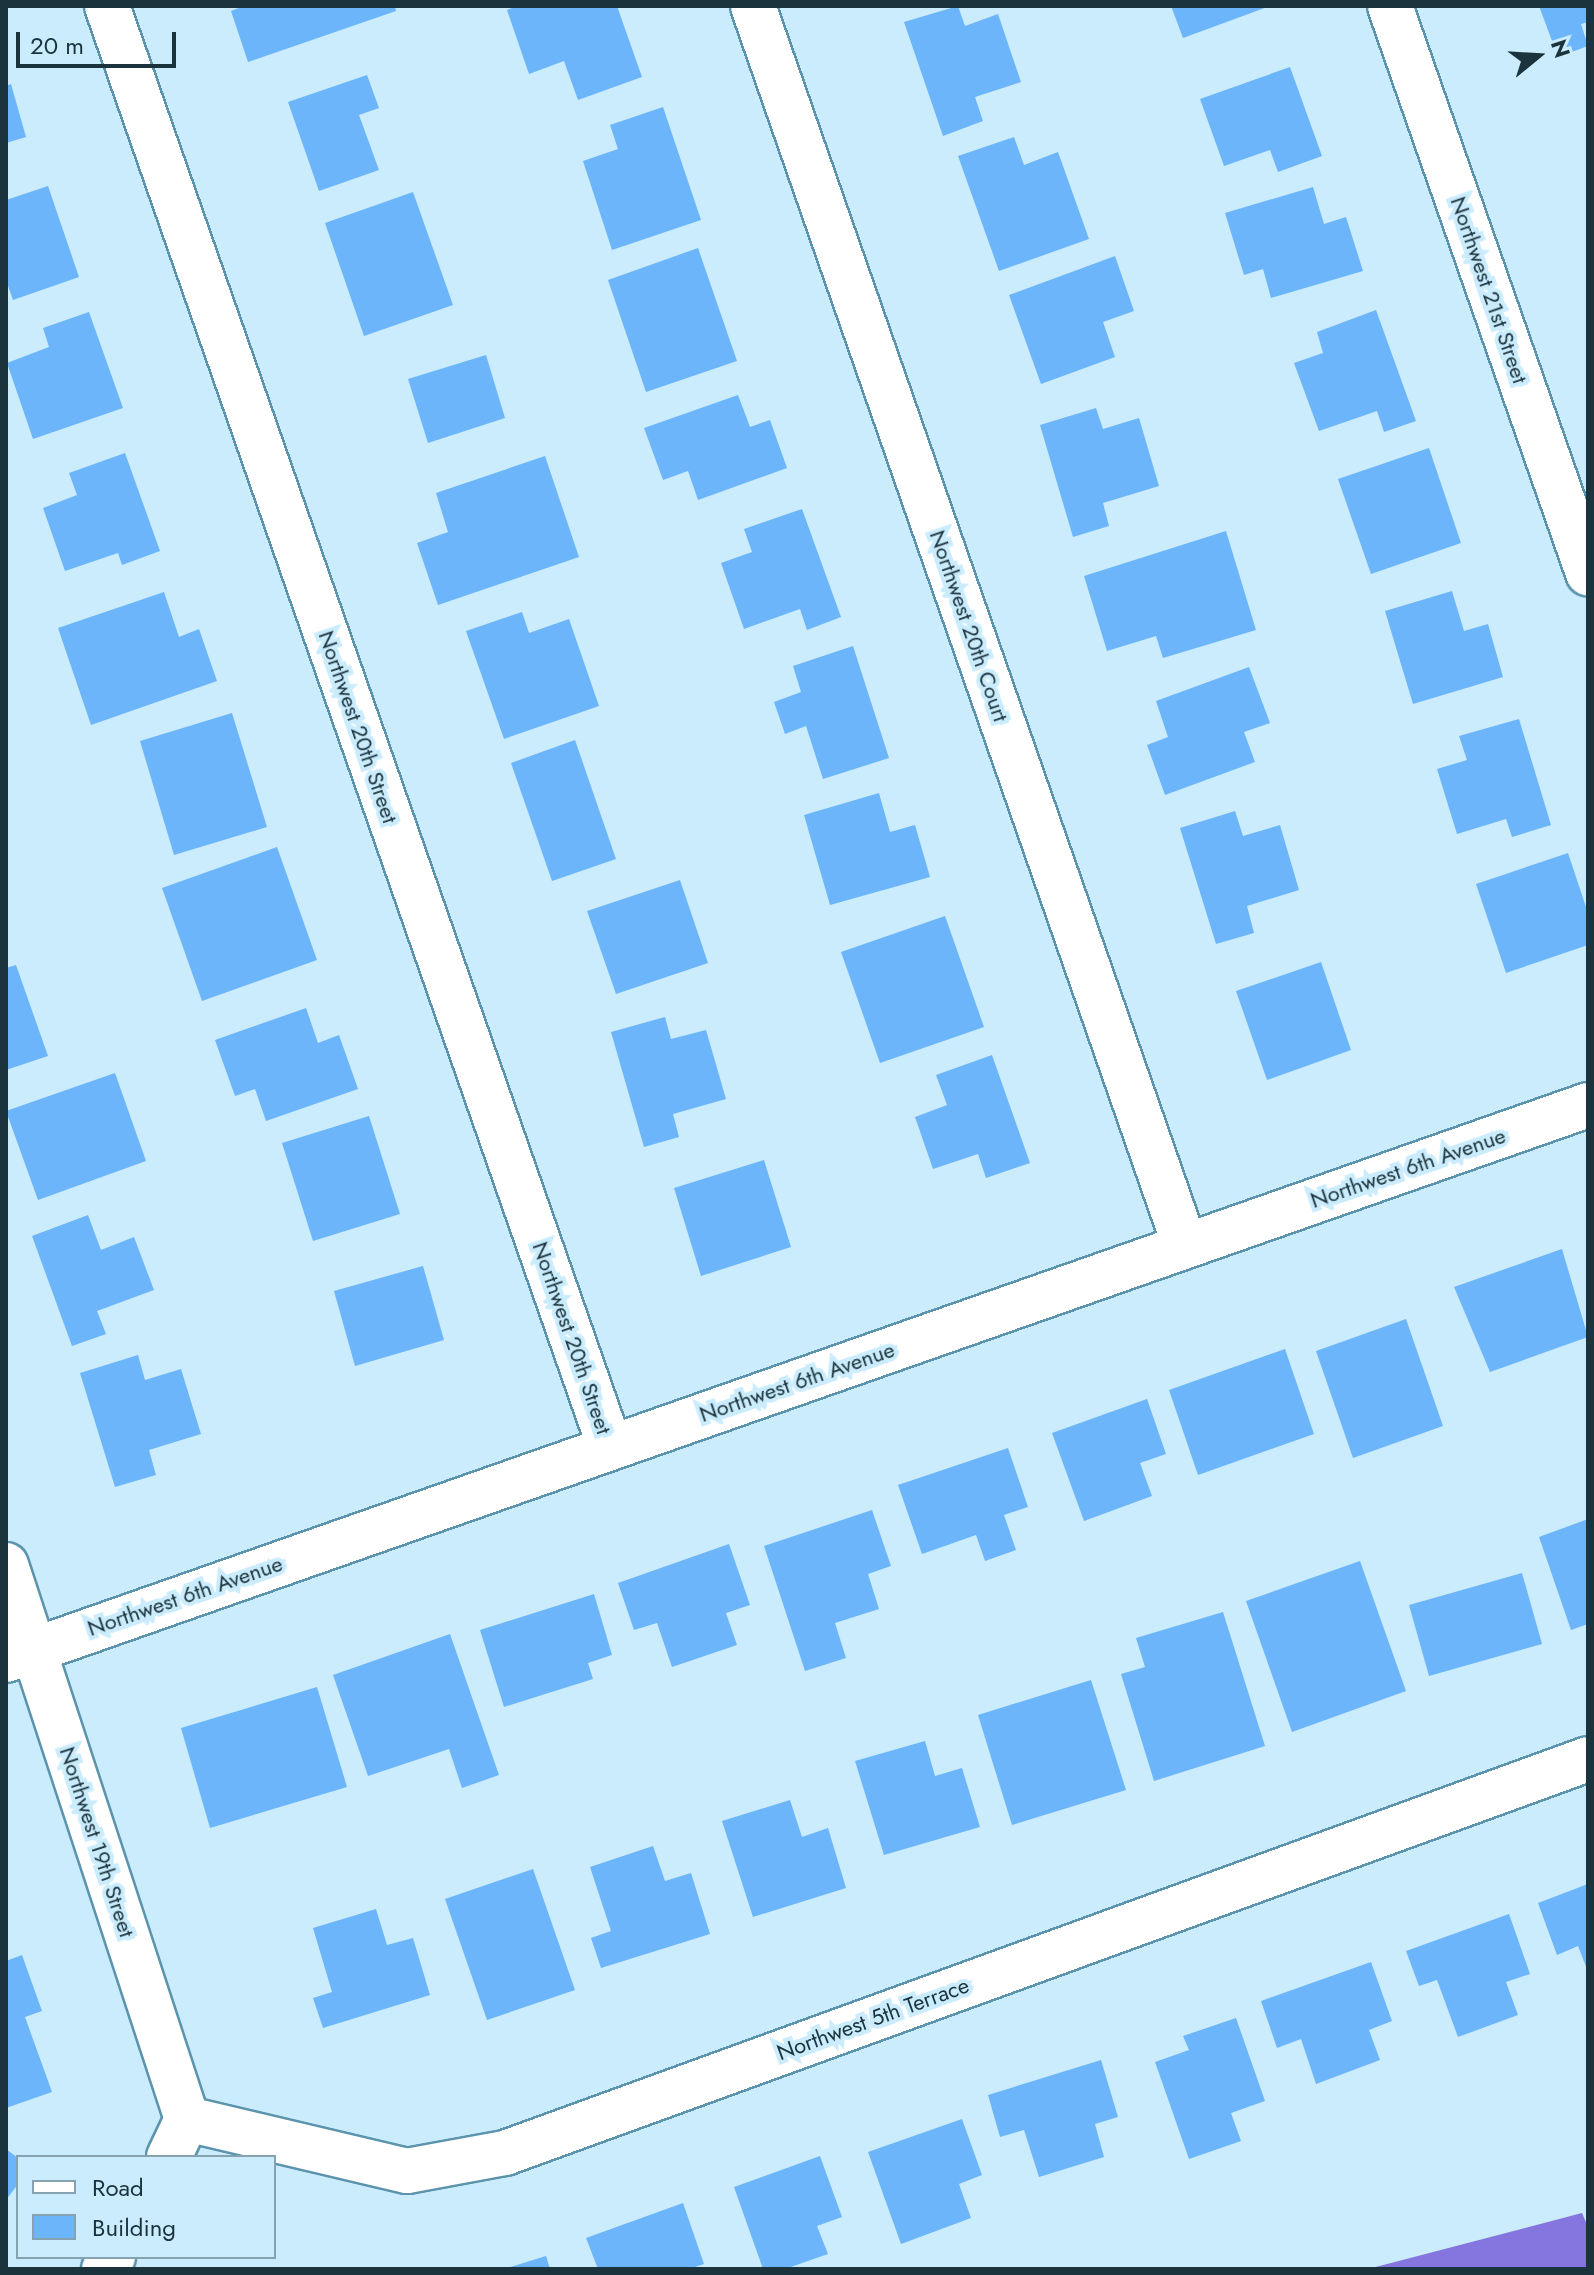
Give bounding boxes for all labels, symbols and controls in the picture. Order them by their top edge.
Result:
scale bar [20,16,180,66]
north arrow [1498,16,1578,96]
text: 20 m [30,28,84,63]
text: N [1543,35,1579,62]
street label: Northwest 21st Street [1445,193,1533,387]
street label: Northwest 20th Court [924,527,1014,725]
street label: Northwest 20th Street [313,627,403,827]
street label: Northwest 6th Avenue [1307,1122,1509,1214]
street label: Northwest 20th Street [527,1238,617,1438]
street label: Northwest 6th Avenue [696,1336,898,1428]
street label: Northwest 6th Avenue [84,1550,286,1642]
street label: Northwest 19th Street [54,1744,140,1940]
street label: Northwest 5th Terrace [773,1972,973,2066]
legend [16,2155,276,2259]
text: Road [92,2170,144,2205]
text: Building [92,2210,176,2245]

